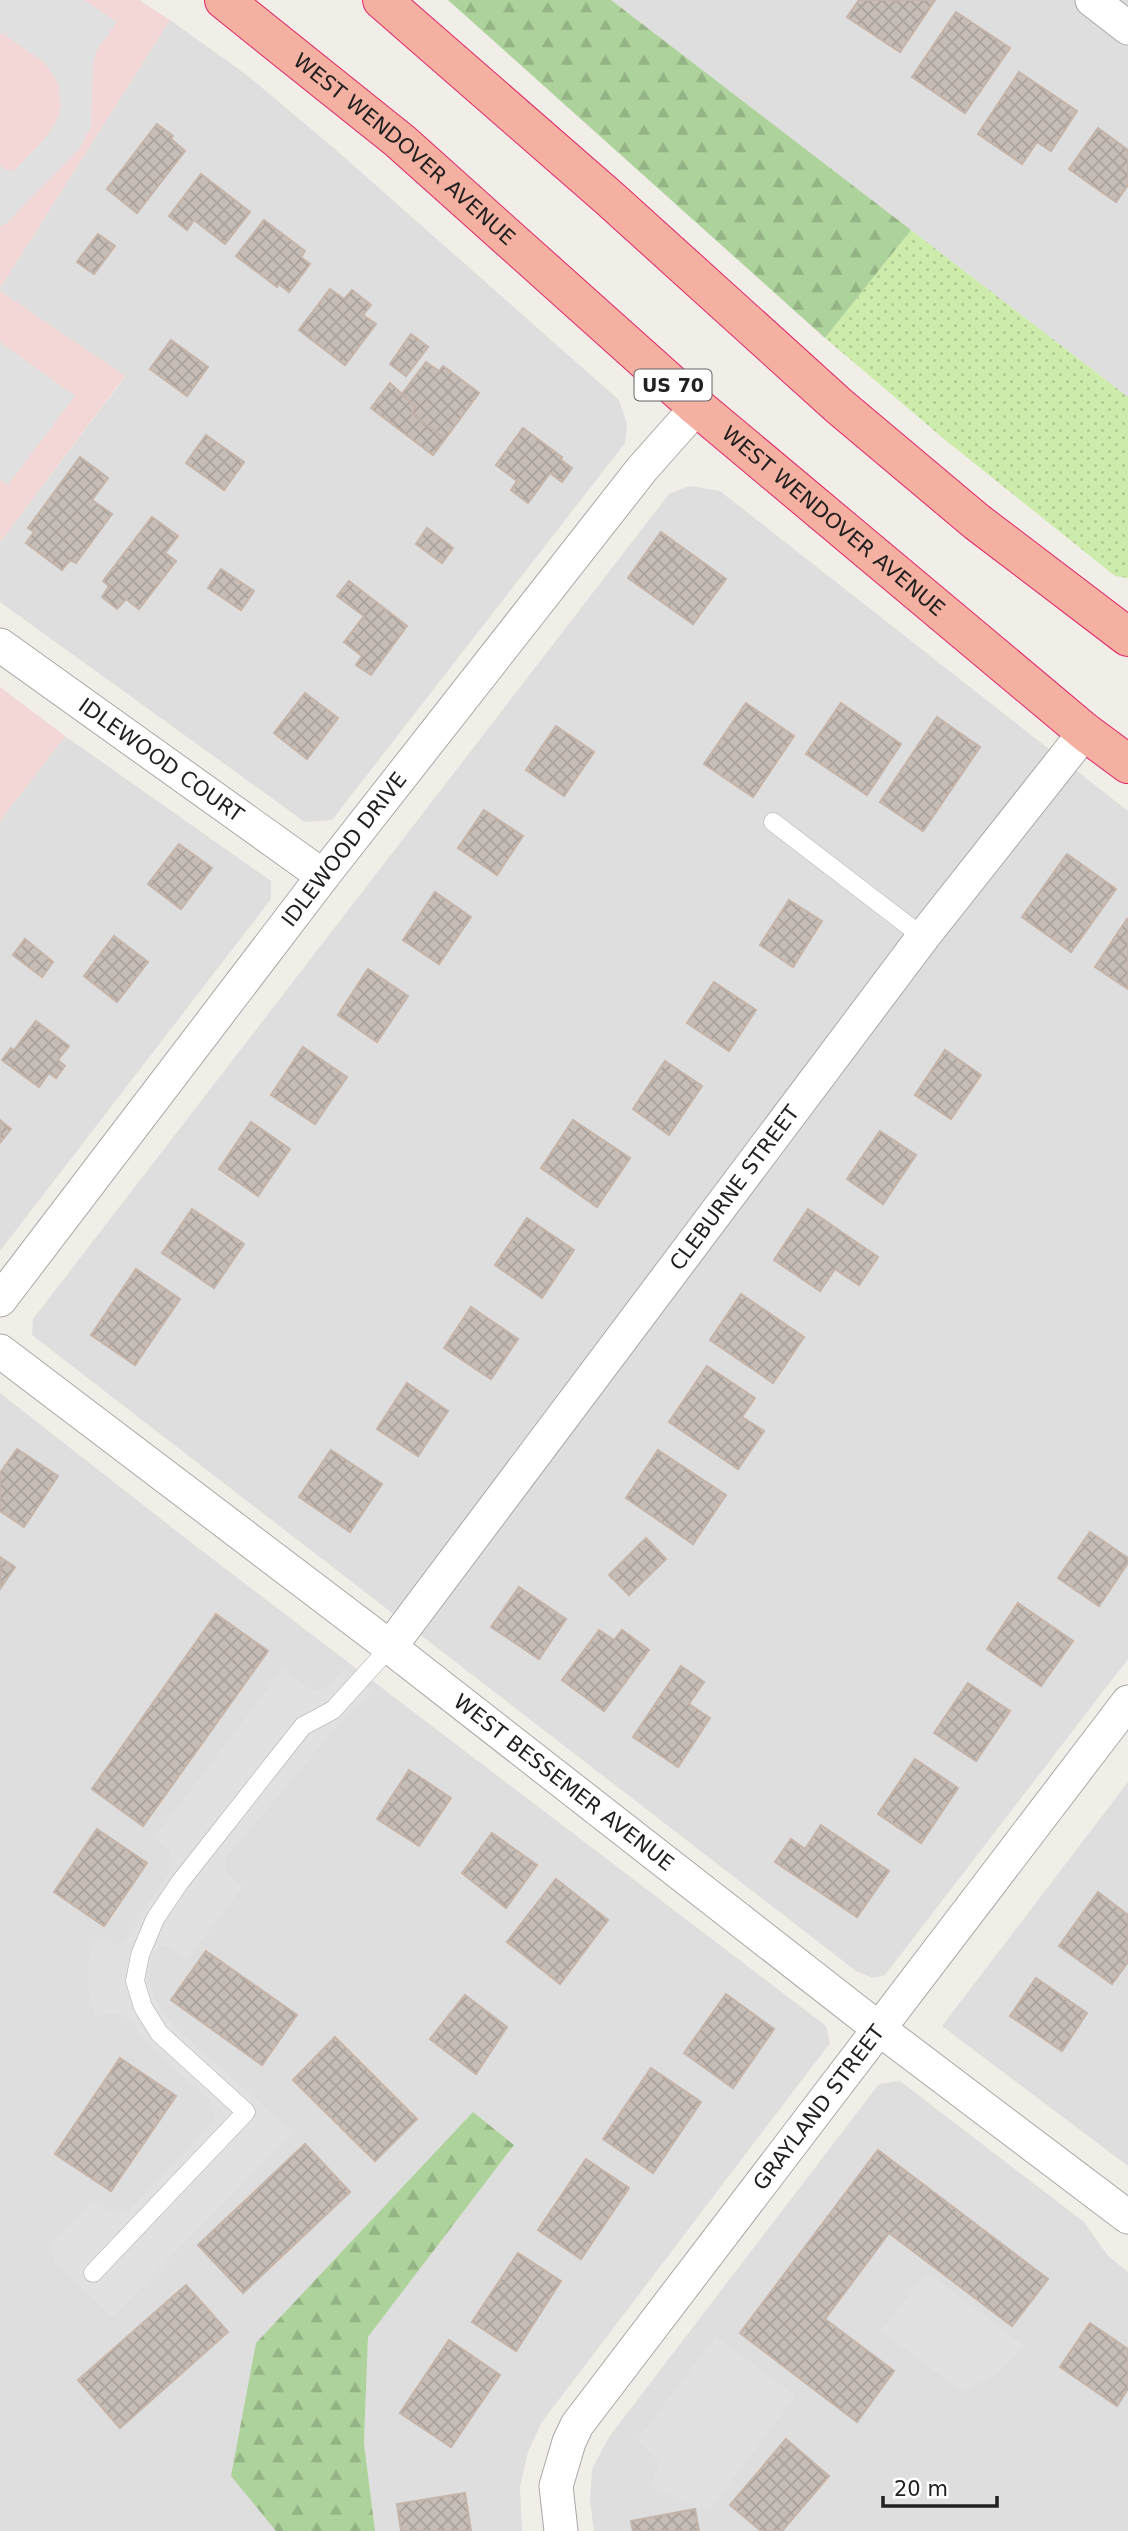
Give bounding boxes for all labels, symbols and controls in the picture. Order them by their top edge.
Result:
street label: WEST WENDOVER AVENUE [289,48,520,250]
road number: US 70 [634,370,712,400]
street label: WEST WENDOVER AVENUE [717,421,949,621]
street label: IDLEWOOD COURT [74,693,248,827]
street label: IDLEWOOD DRIVE [277,768,412,931]
street label: CLEBURNE STREET [665,1101,804,1275]
street label: WEST BESSEMER AVENUE [449,1689,678,1876]
street label: GRAYLAND STREET [748,2020,889,2195]
scale bar [883,2464,997,2508]
text: 20 m [894,2477,948,2501]

